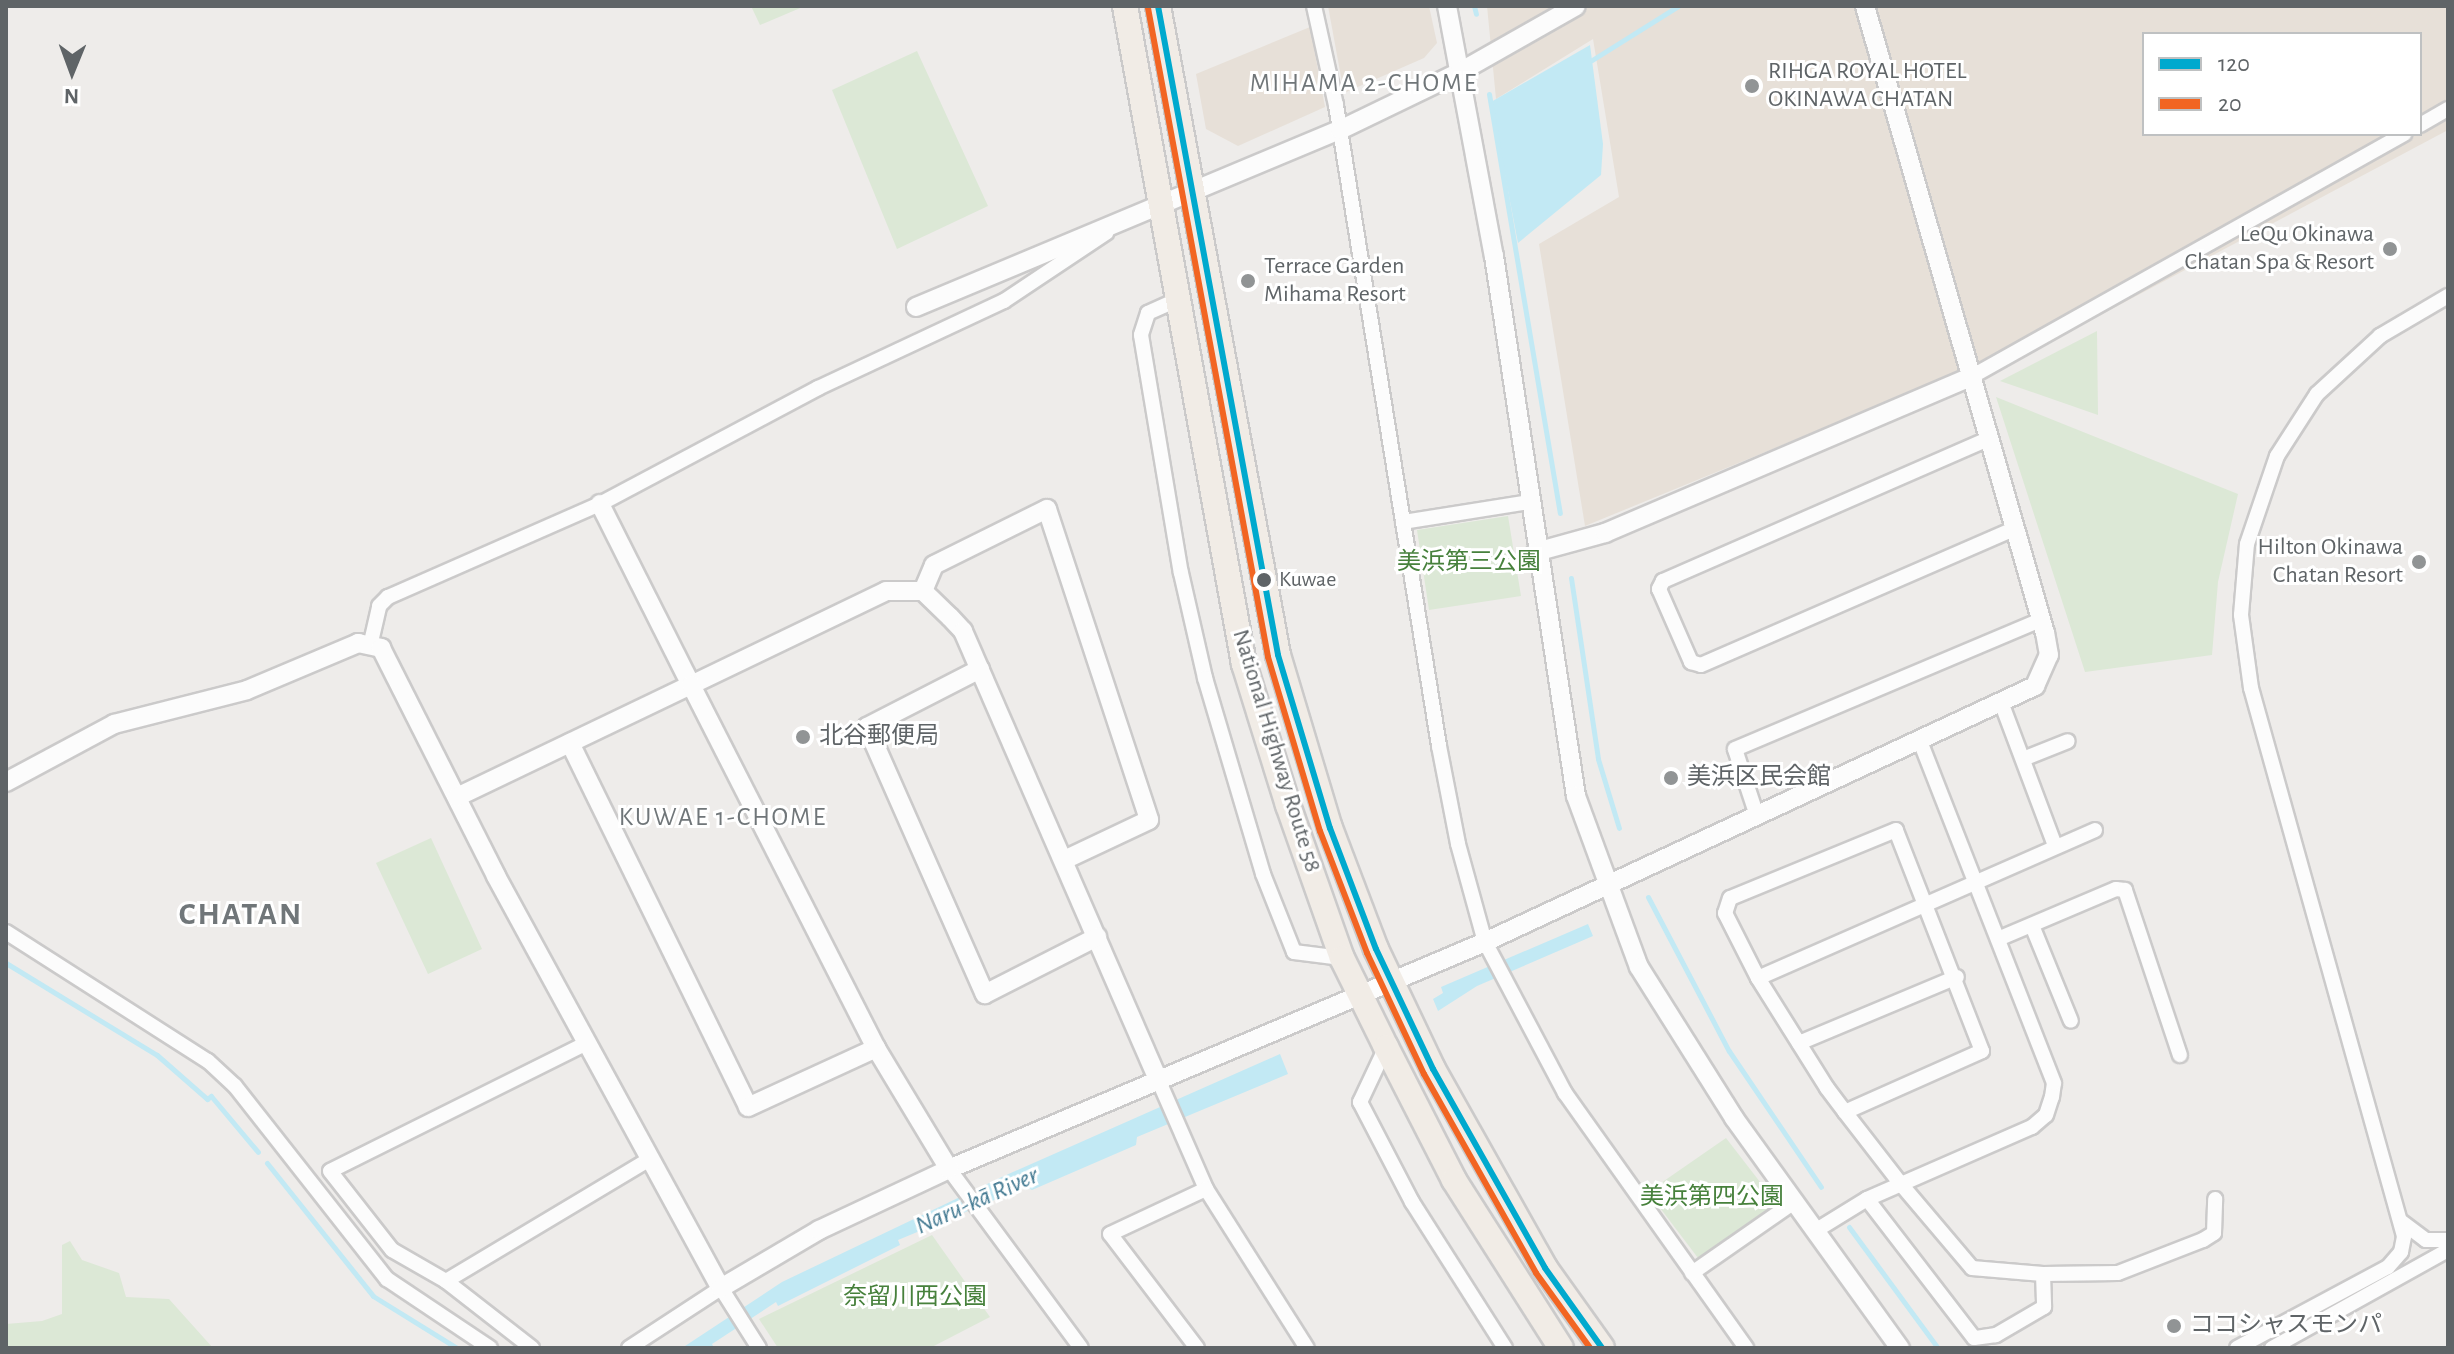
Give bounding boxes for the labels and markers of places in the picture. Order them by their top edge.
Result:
place label: RIHGA ROYAL HOTEL OKINAWA CHATAN [1768,58,1966,114]
marker: RIHGA ROYAL HOTEL OKINAWA CHATAN [1743,77,1761,95]
place label: LeQu Okinawa Chatan Spa & Resort [2185,221,2374,277]
marker: LeQu Okinawa Chatan Spa & Resort [2381,240,2399,258]
place label: Terrace Garden Mihama Resort [1264,253,1406,309]
marker: Terrace Garden Mihama Resort [1239,272,1257,290]
place label: Hilton Okinawa Chatan Resort [2258,534,2403,590]
marker: Hilton Okinawa Chatan Resort [2410,553,2428,571]
place label: Kuwae [1279,567,1336,593]
marker: Kuwae [1256,572,1272,588]
place label: 北谷郵便局 [819,723,939,751]
marker: 北谷郵便局 [794,728,812,746]
place label: 美浜区民会館 [1687,764,1831,792]
marker: 美浜区民会館 [1662,769,1680,787]
place label: ココシャスモンパ [2190,1312,2382,1340]
marker: ココシャスモンパ [2165,1317,2183,1335]

